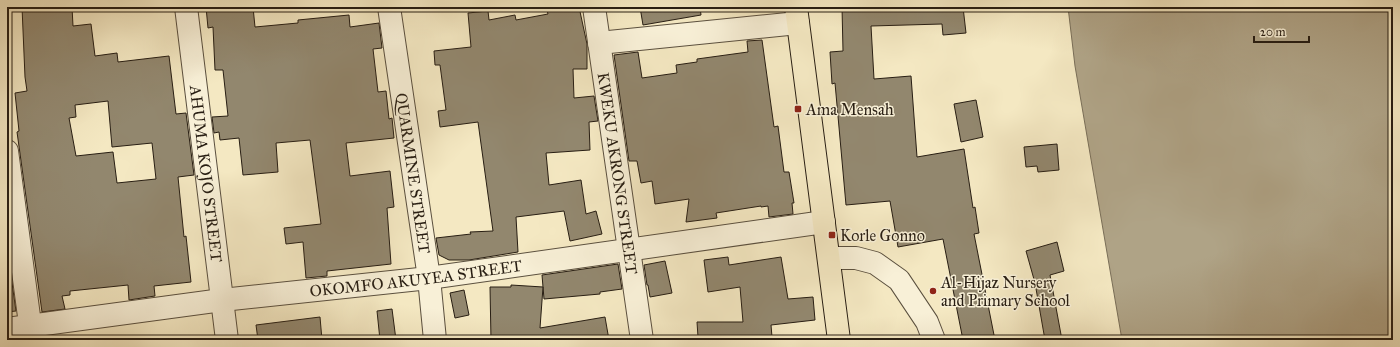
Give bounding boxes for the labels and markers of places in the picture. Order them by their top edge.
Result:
place label: Ama Mensah [805,100,894,119]
marker: Ama Mensah [793,104,803,114]
place label: Korle Gonno [840,226,925,245]
marker: Korle Gonno [827,230,837,240]
place label: Al-Hijaz Nursery and Primary School [940,273,1071,310]
marker: Al-Hijaz Nursery and Primary School [928,286,938,296]

